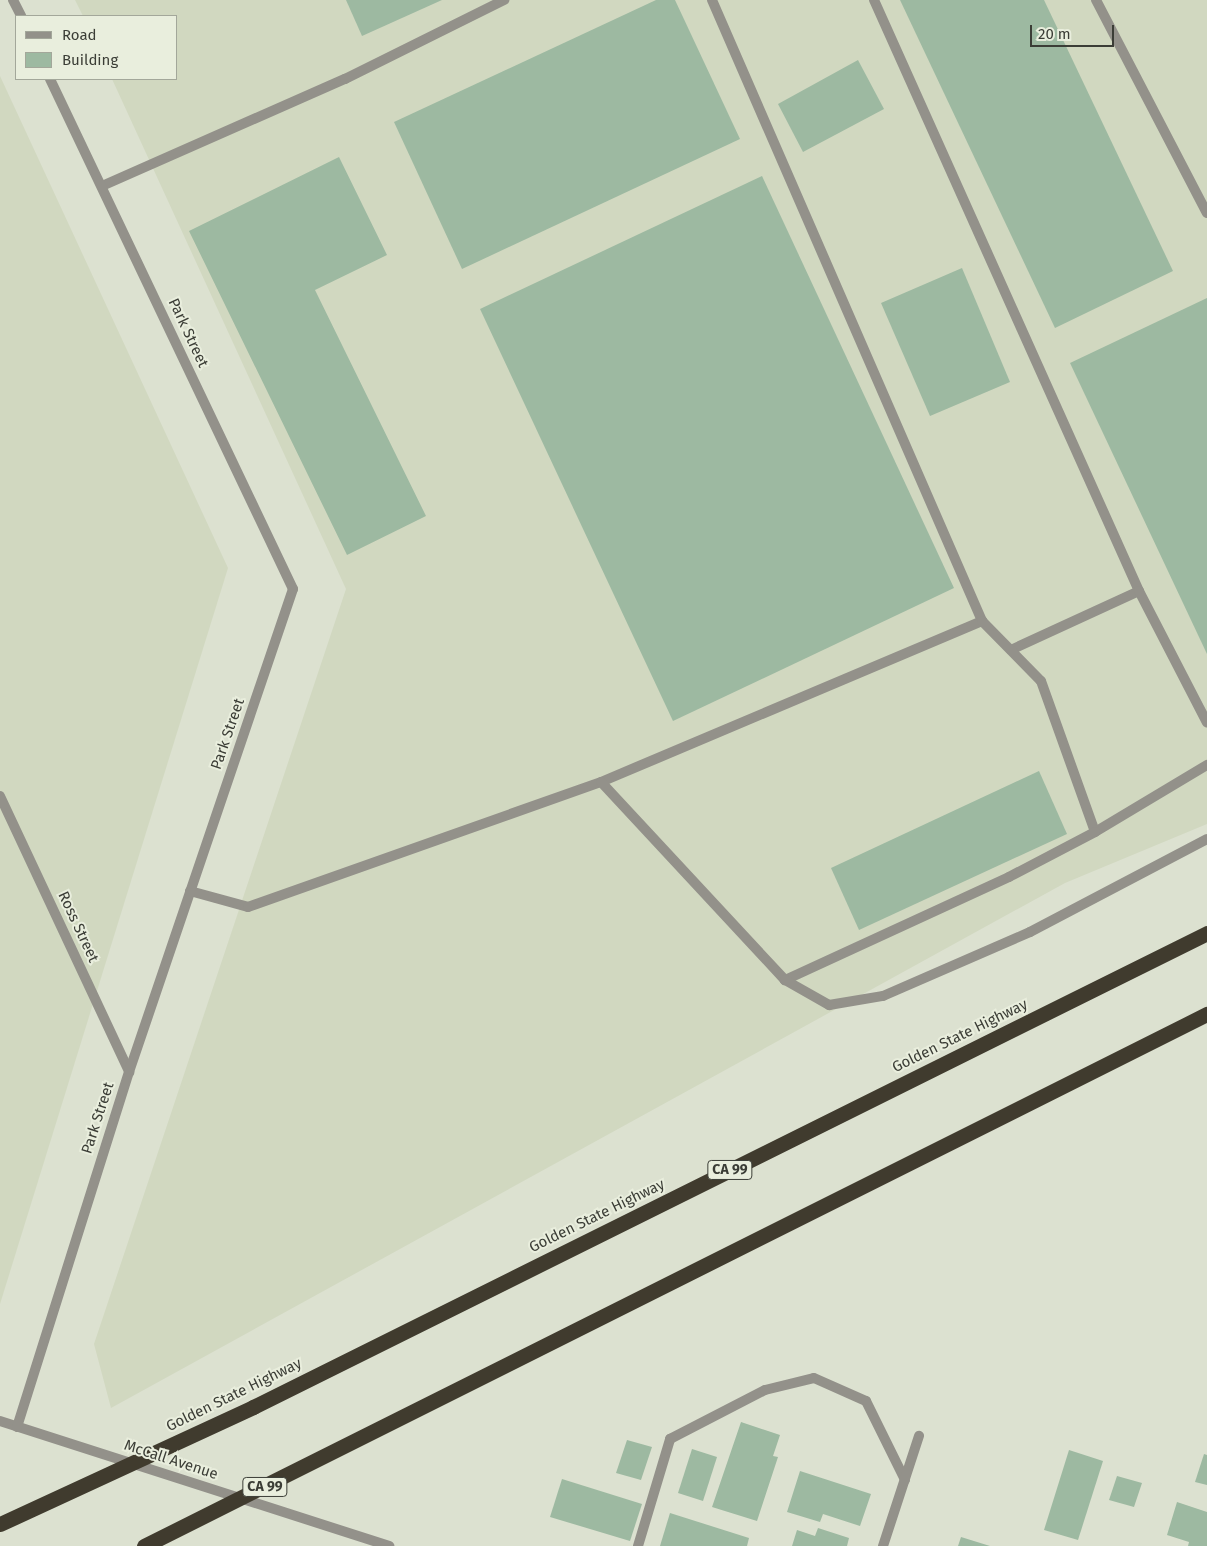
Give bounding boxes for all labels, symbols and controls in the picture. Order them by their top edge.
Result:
legend [15,15,178,80]
scale bar [1032,15,1116,47]
text: 20 m [1038,25,1071,43]
text: Road [62,26,97,44]
text: Building [62,51,118,69]
street label: Park Street [164,296,212,370]
street label: Park Street [207,696,249,772]
street label: Ross Street [54,889,102,965]
street label: Golden State Highway [889,995,1031,1077]
street label: Park Street [78,1080,118,1156]
road number: CA 99 [706,1158,754,1182]
street label: Golden State Highway [526,1175,668,1257]
street label: Golden State Highway [163,1354,305,1436]
street label: McCall Avenue [122,1436,220,1484]
road number: CA 99 [241,1475,289,1498]

